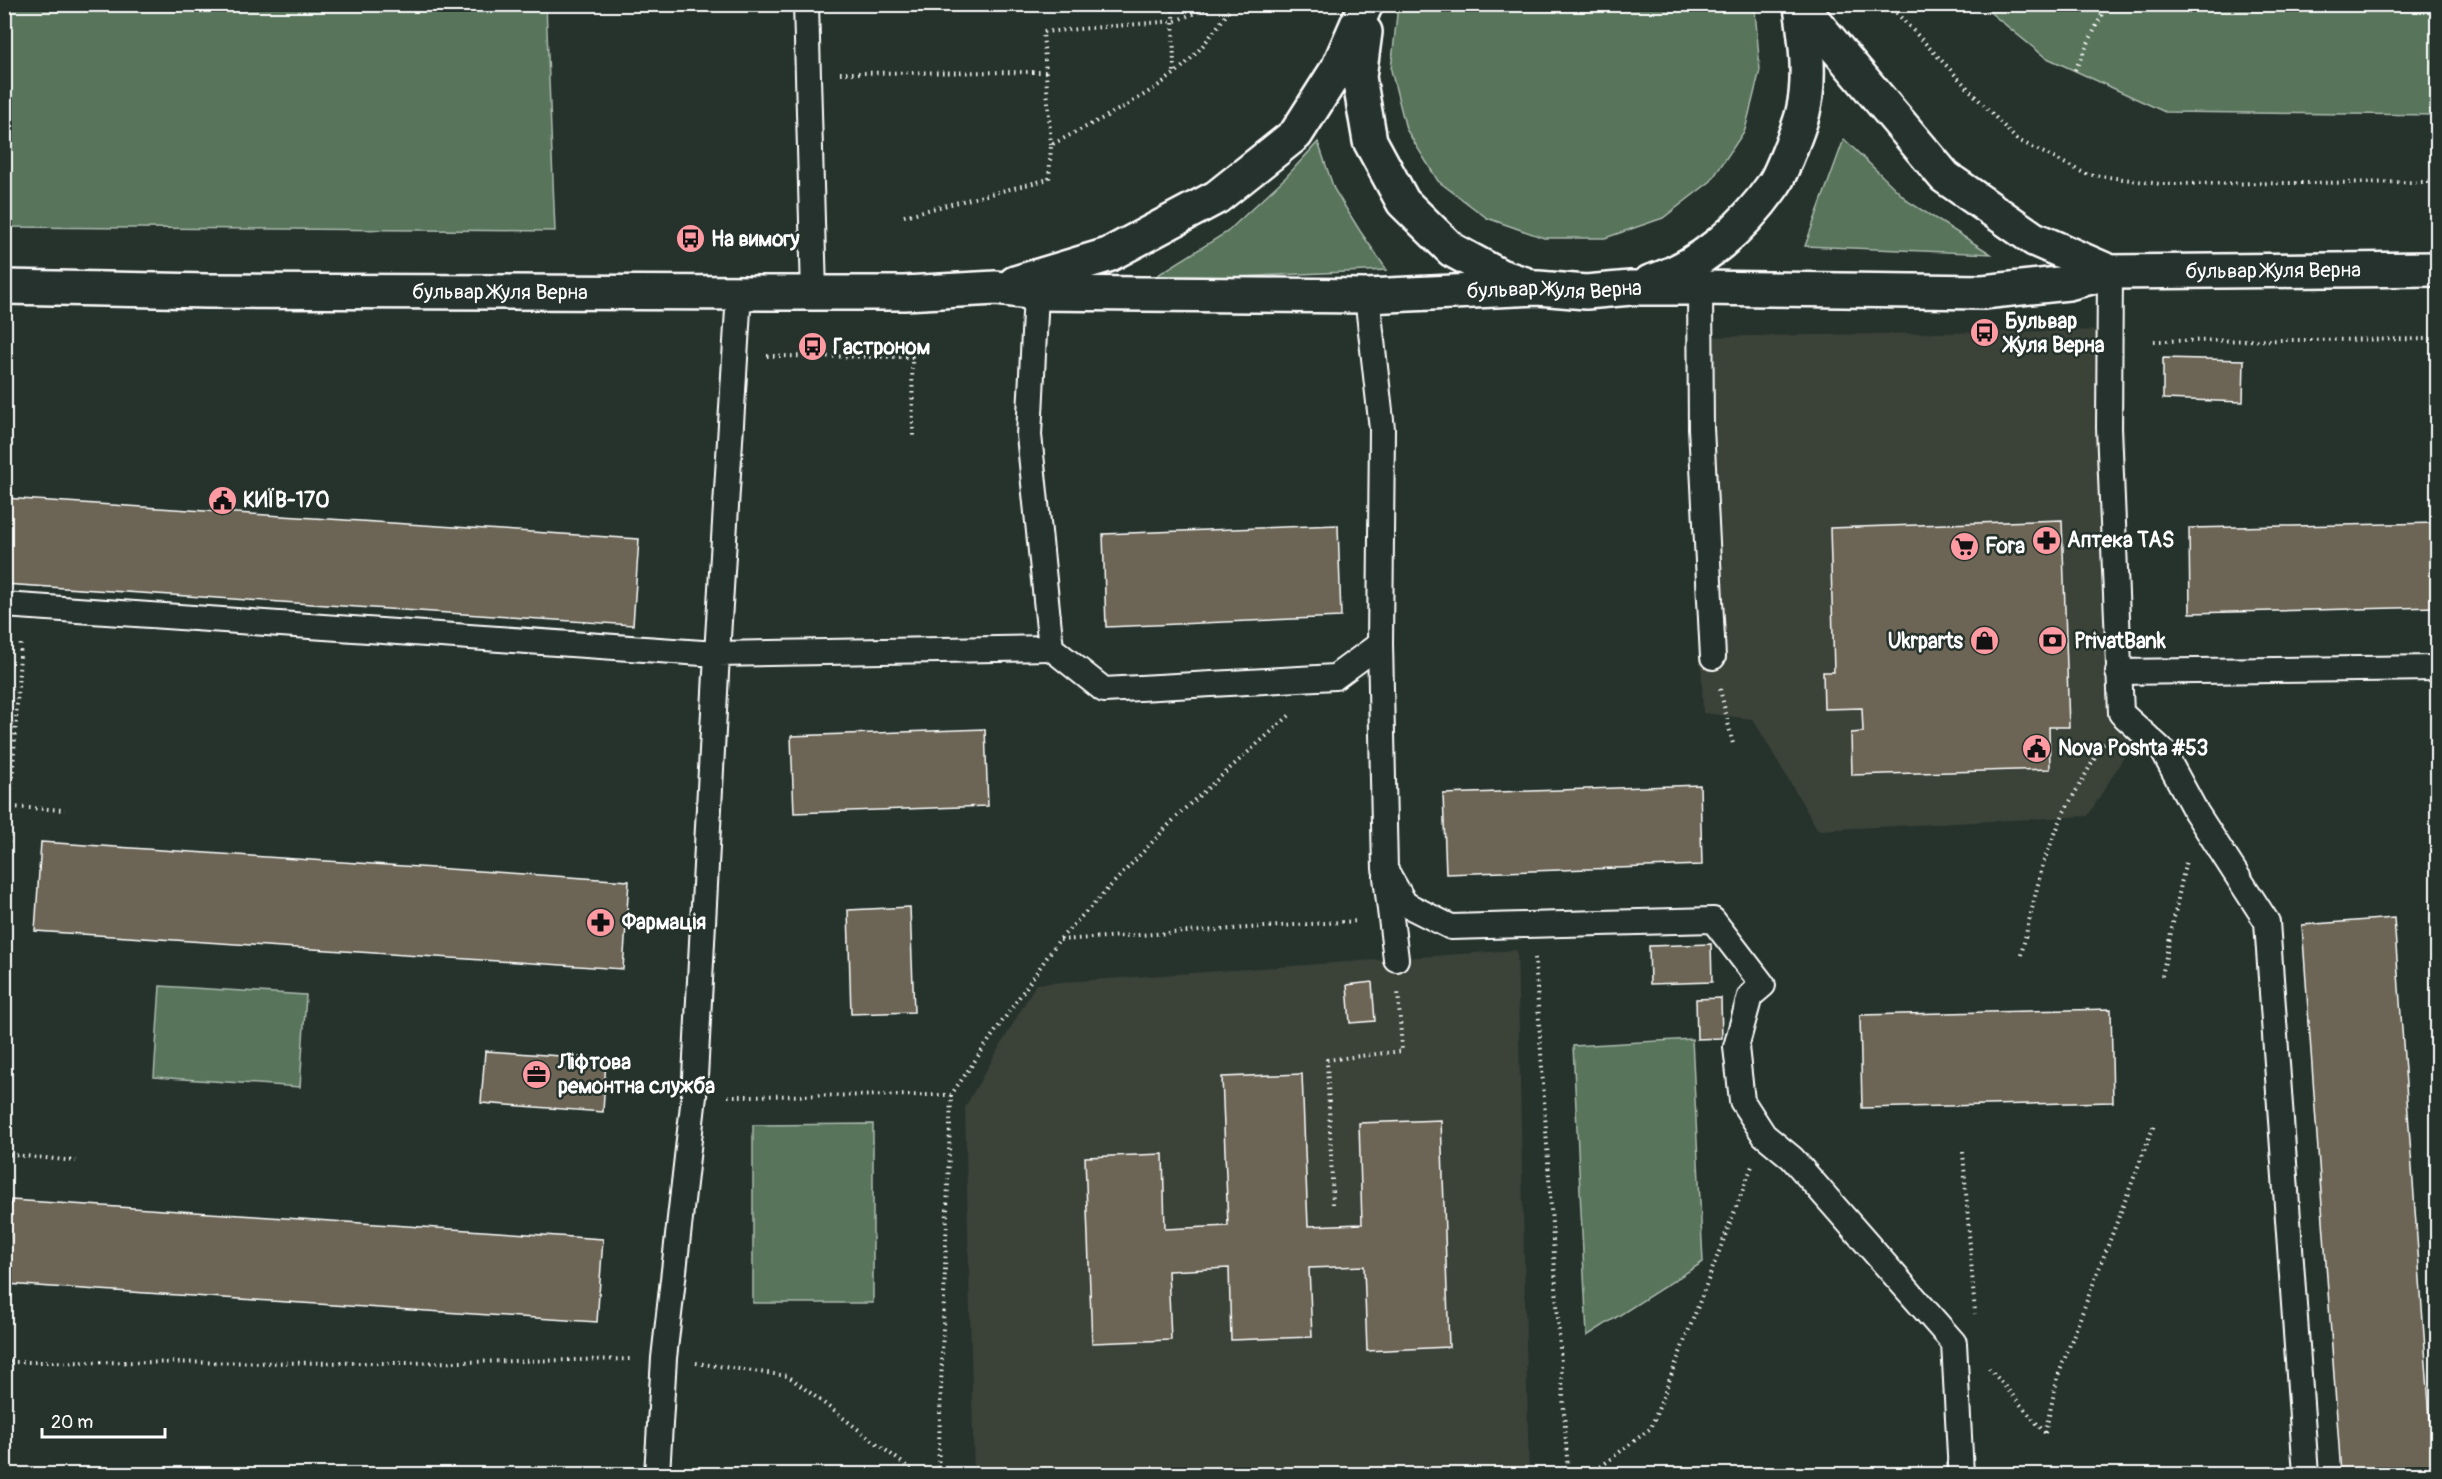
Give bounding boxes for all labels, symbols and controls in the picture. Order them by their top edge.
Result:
bus stop icon: На вимогу [674,223,706,255]
place label: На вимогу [711,226,800,253]
street label: бульвар Жуля Верна [2185,257,2361,285]
street label: бульвар Жуля Верна [1466,275,1642,306]
street label: бульвар Жуля Верна [412,279,588,306]
place label: Бульвар Жуля Верна [2001,308,2105,359]
bus stop icon: Бульвар Жуля Верна [1968,317,2000,349]
bus stop icon: Гастроном [796,331,828,363]
place label: Гастроном [833,334,931,361]
public building icon: КИЇВ-170 [206,484,238,516]
place label: КИЇВ-170 [243,487,329,514]
pharmacy icon: Аптека TAS [2030,524,2062,556]
place label: Аптека TAS [2067,527,2174,554]
supermarket icon: Fora [1948,530,1980,562]
place label: Fora [1985,533,2025,560]
shop icon: Ukrparts [1968,625,2000,657]
bank icon: PrivatBank [2037,625,2069,657]
place label: Ukrparts [1888,628,1964,655]
place label: PrivatBank [2074,628,2166,655]
public building icon: Nova Poshta #53 [2021,732,2053,764]
place label: Nova Poshta #53 [2058,735,2208,762]
pharmacy icon: Фармація [585,906,617,938]
place label: Фармація [621,909,706,936]
place label: Ліфтова ремонтна служба [557,1049,715,1100]
office icon: Ліфтова ремонтна служба [521,1058,553,1090]
scale bar [42,1401,165,1439]
text: 20 m [51,1411,93,1434]

